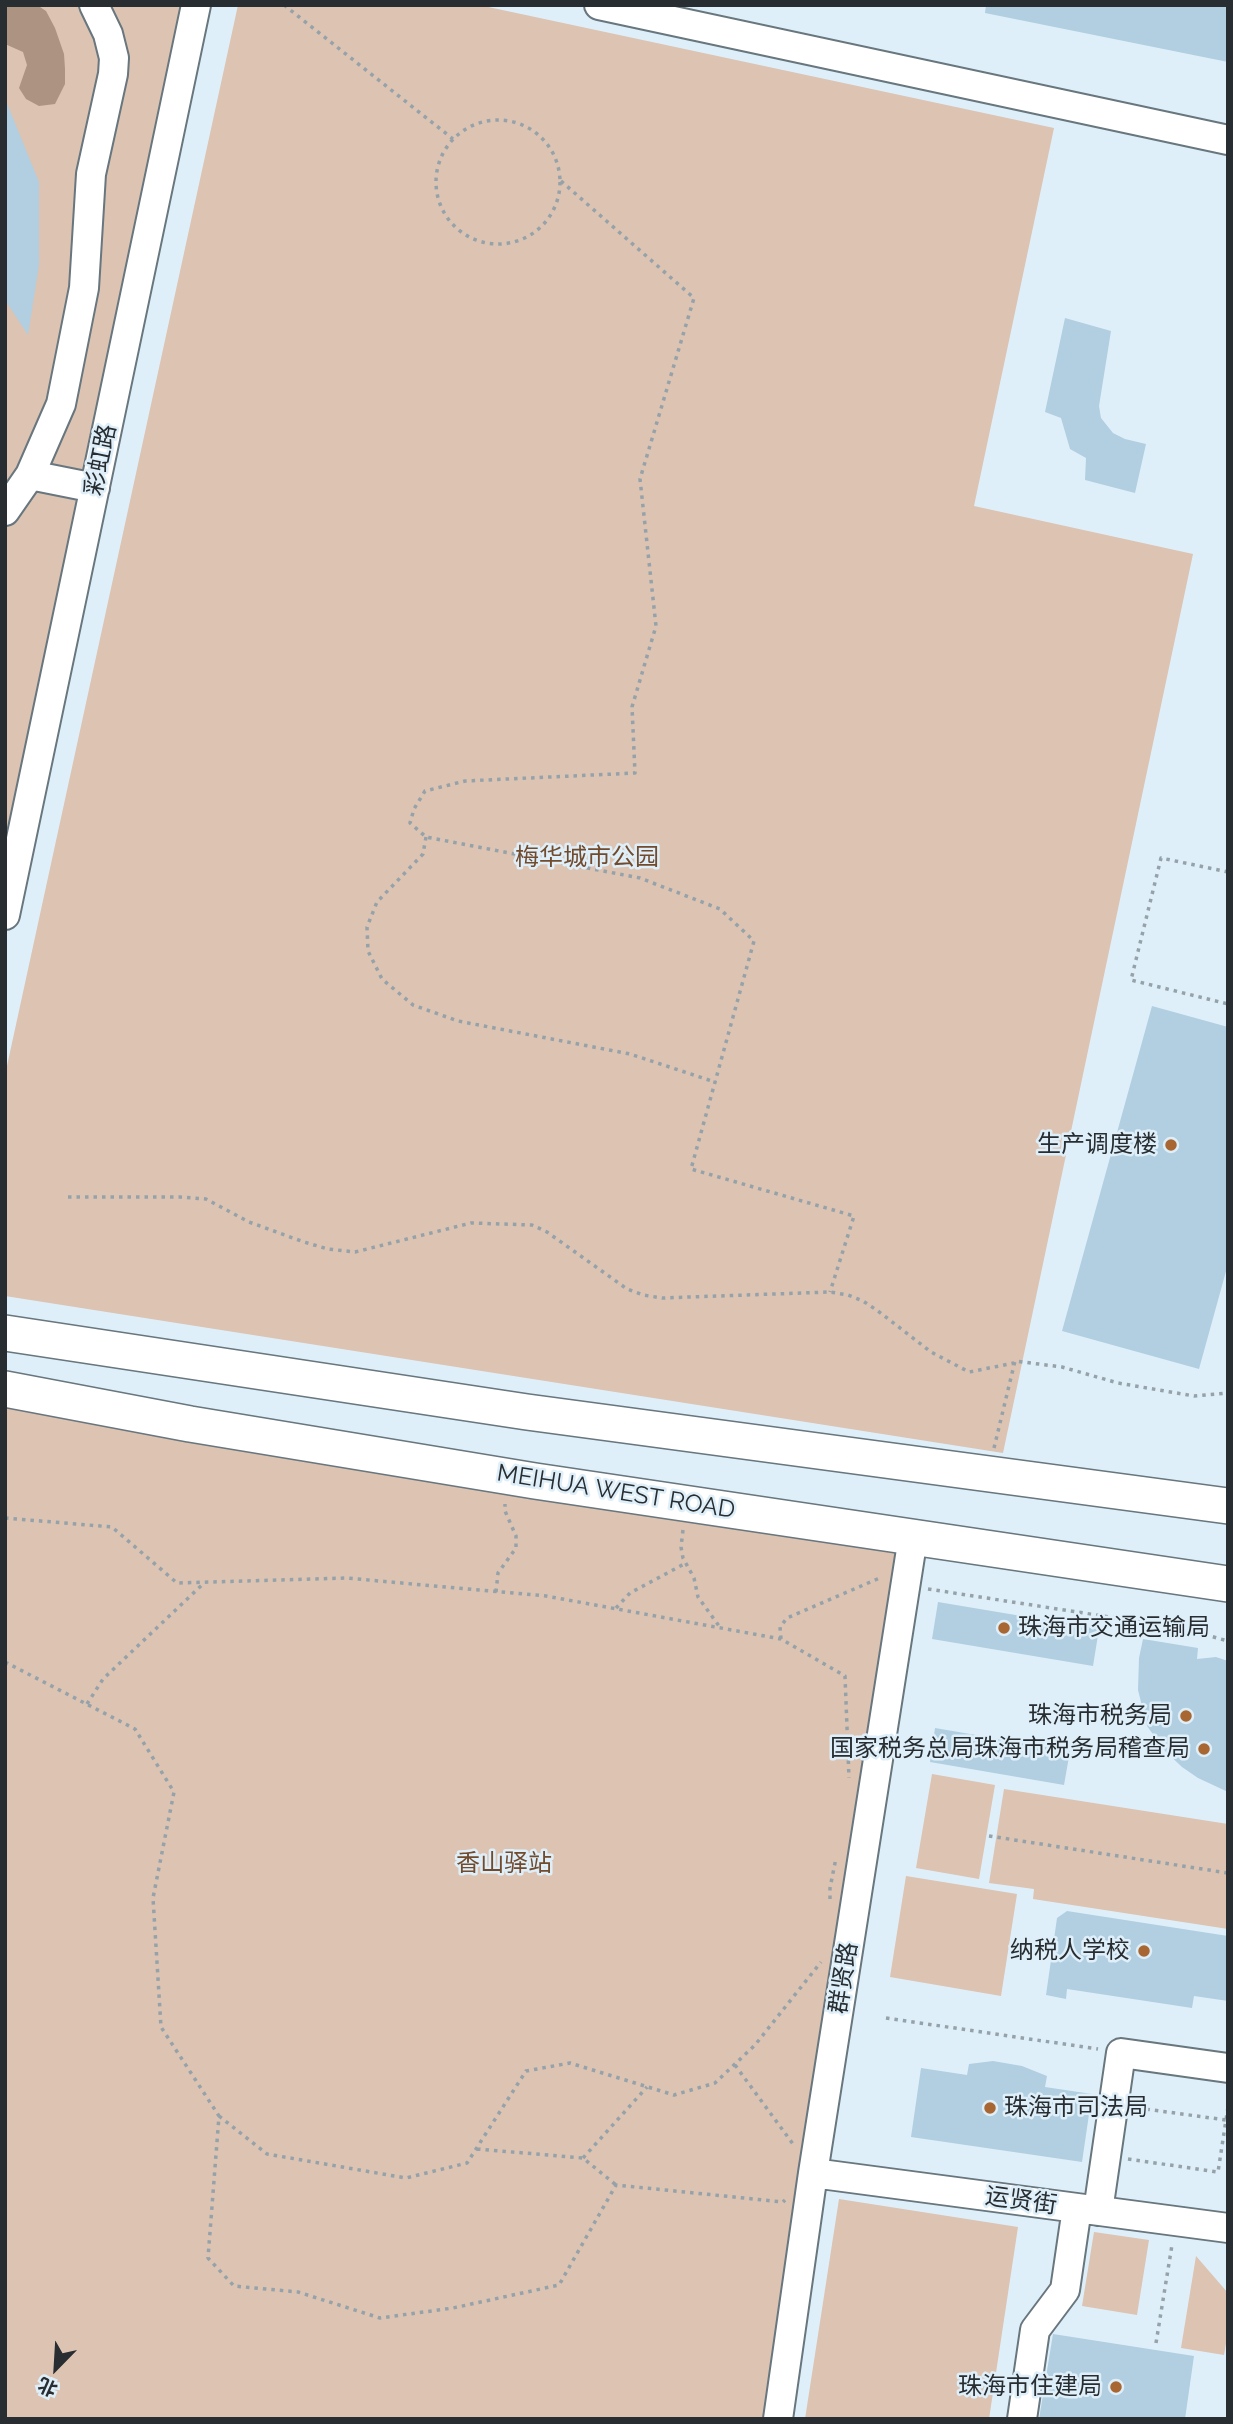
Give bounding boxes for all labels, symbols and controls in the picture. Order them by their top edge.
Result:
street label: 彩虹路 [79,422,123,498]
park label: 梅华城市公园 [515,844,659,872]
place label: 生产调度楼 [1037,1131,1157,1159]
marker: 生产调度楼 [1163,1137,1179,1153]
street label: MEIHUA WEST ROAD [495,1459,737,1525]
place label: 珠海市交通运输局 [1018,1614,1210,1642]
marker: 珠海市交通运输局 [996,1620,1012,1636]
place label: 珠海市税务局 [1028,1702,1172,1730]
marker: 珠海市税务局 [1178,1708,1194,1724]
place label: 国家税务总局珠海市税务局稽查局 [830,1735,1190,1763]
marker: 国家税务总局珠海市税务局稽查局 [1196,1741,1212,1757]
park label: 香山驿站 [456,1850,552,1878]
place label: 纳税人学校 [1010,1937,1130,1965]
street label: 群贤路 [824,1940,864,2016]
marker: 纳税人学校 [1136,1943,1152,1959]
place label: 珠海市司法局 [1004,2094,1148,2122]
marker: 珠海市司法局 [982,2100,998,2116]
street label: 运贤街 [983,2182,1059,2220]
north arrow [21,2333,91,2403]
text: 北 [34,2373,61,2401]
place label: 珠海市住建局 [958,2373,1102,2401]
marker: 珠海市住建局 [1108,2379,1124,2395]

